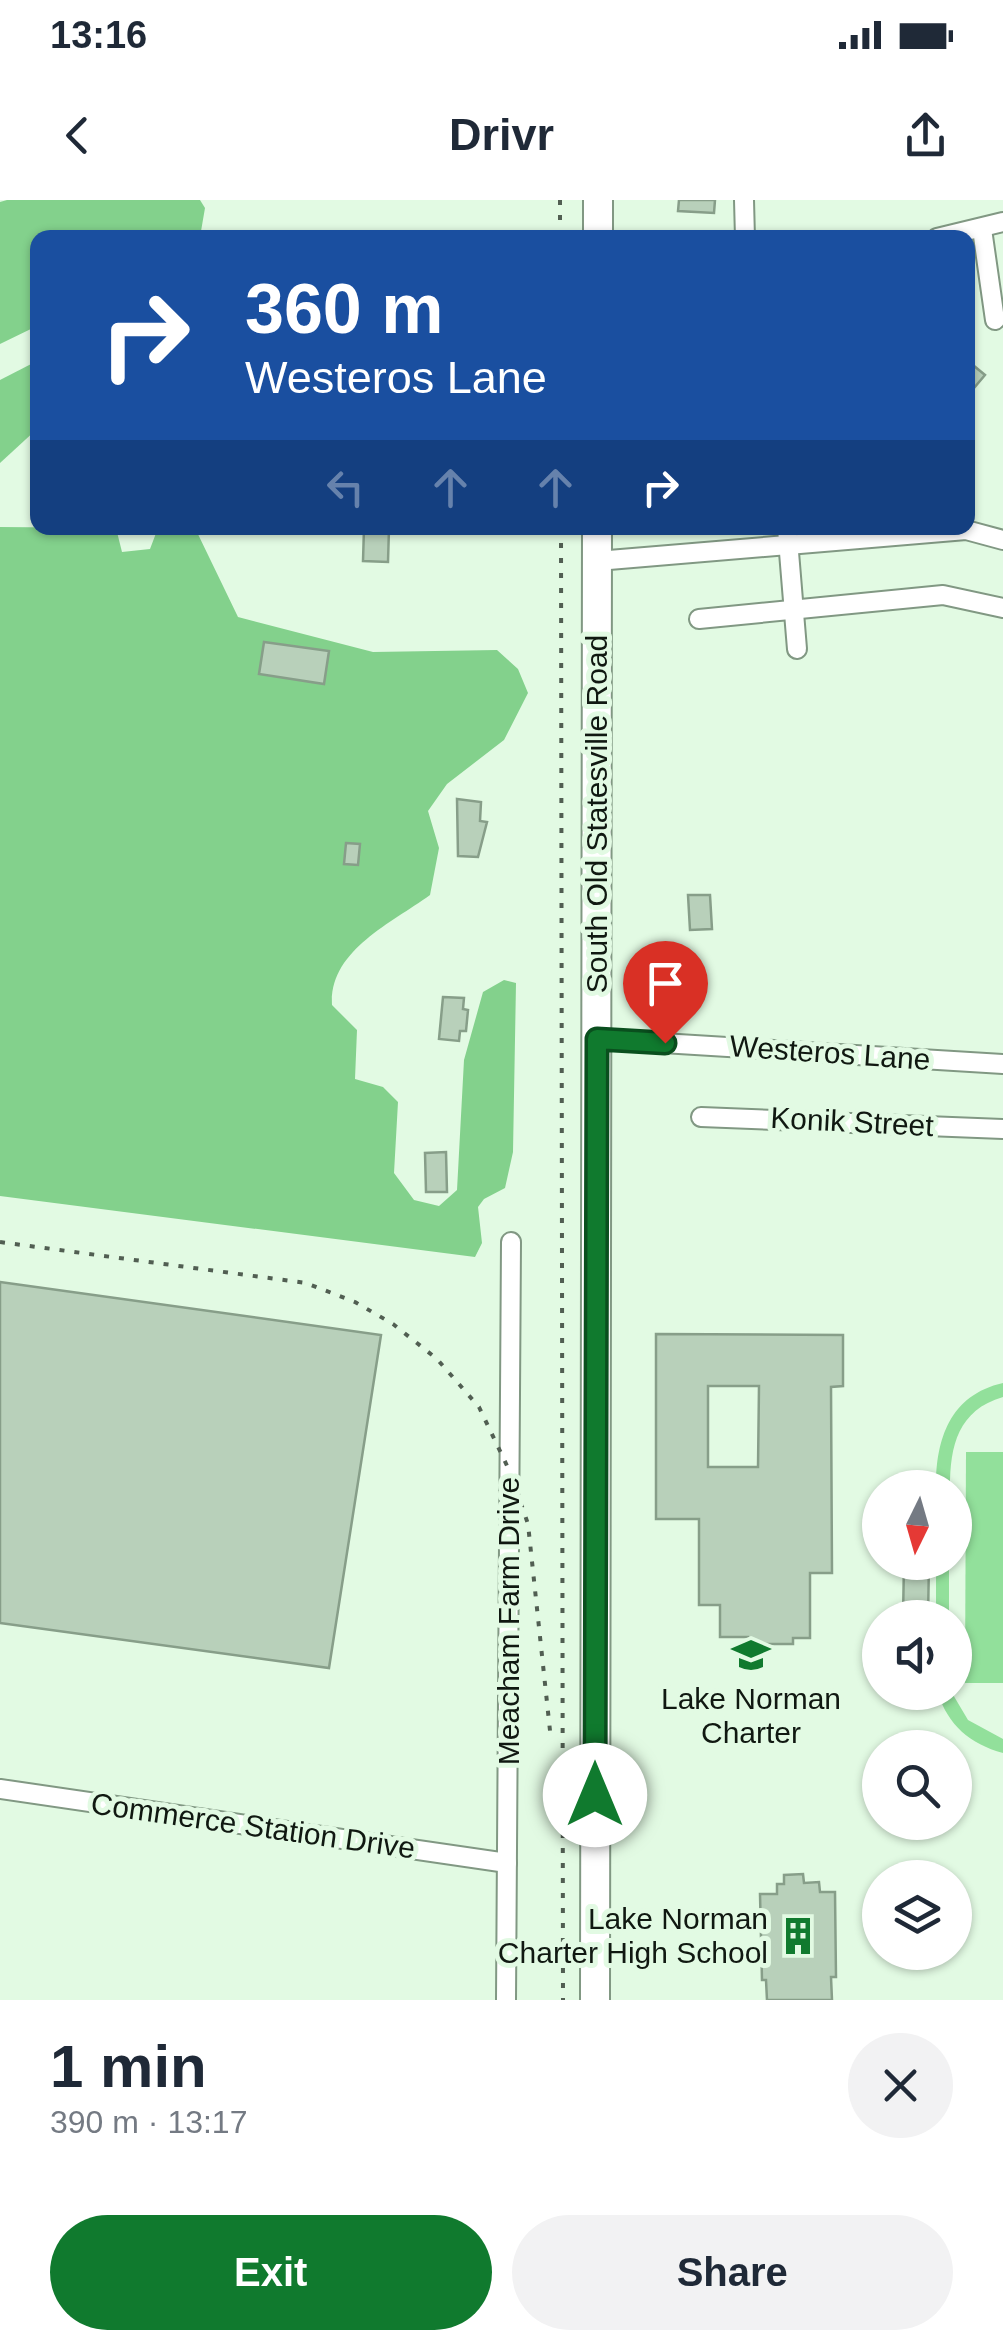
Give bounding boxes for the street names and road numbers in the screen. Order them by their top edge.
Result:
street label: South Old Statesville Road [580,635,613,993]
street label: Westeros Lane [729,1029,932,1076]
street label: Konik Street [770,1101,935,1142]
street label: Meacham Farm Drive [492,1477,525,1765]
street label: Commerce Station Drive [89,1786,417,1865]

